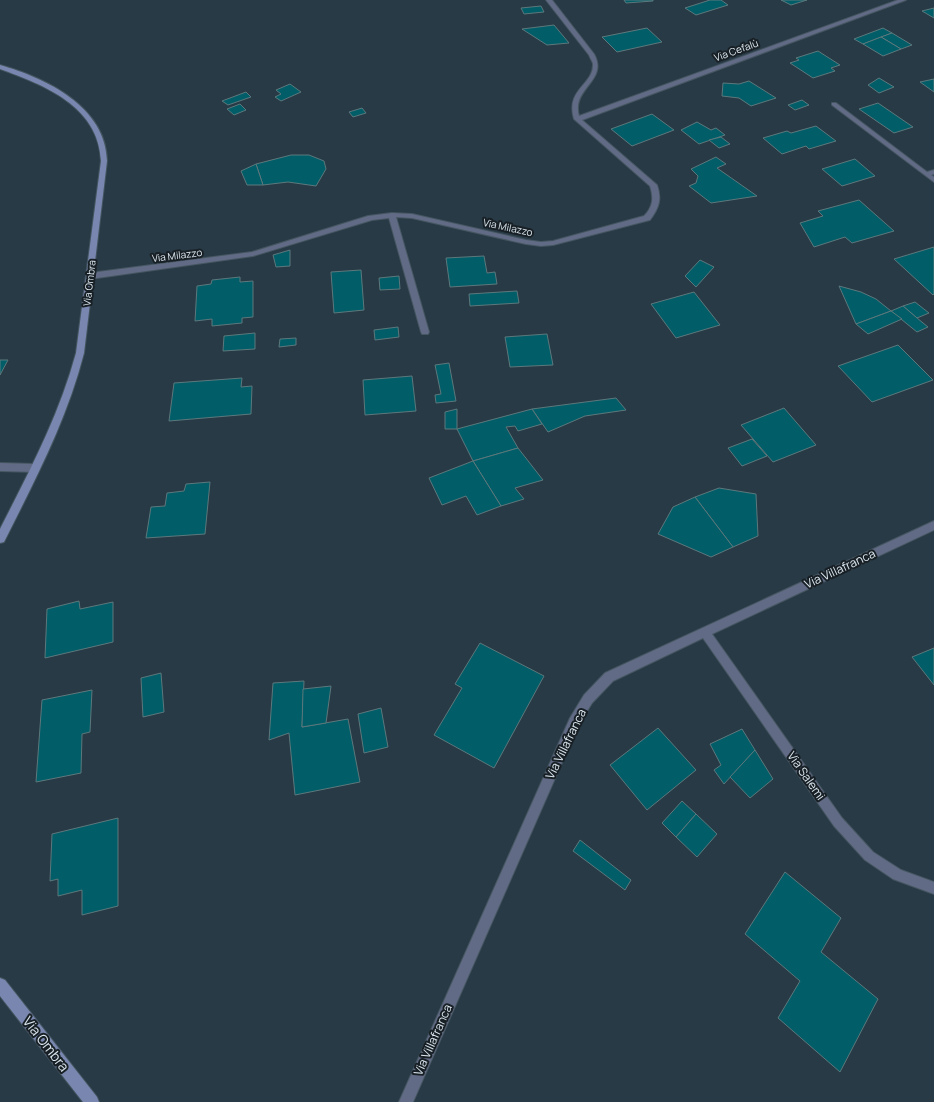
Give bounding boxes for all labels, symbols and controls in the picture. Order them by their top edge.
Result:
street label: Via Cefalù [712,36,760,64]
street label: Via Milazzo [482,215,534,239]
street label: Via Milazzo [151,245,203,265]
street label: Via Ombra [79,259,99,307]
street label: Via Villafranca [802,545,878,592]
street label: Via Villafranca [541,706,590,782]
street label: Via Salemi [784,748,829,803]
street label: Via Villafranca [409,1001,456,1078]
street label: Via Ombra [19,1012,74,1075]

